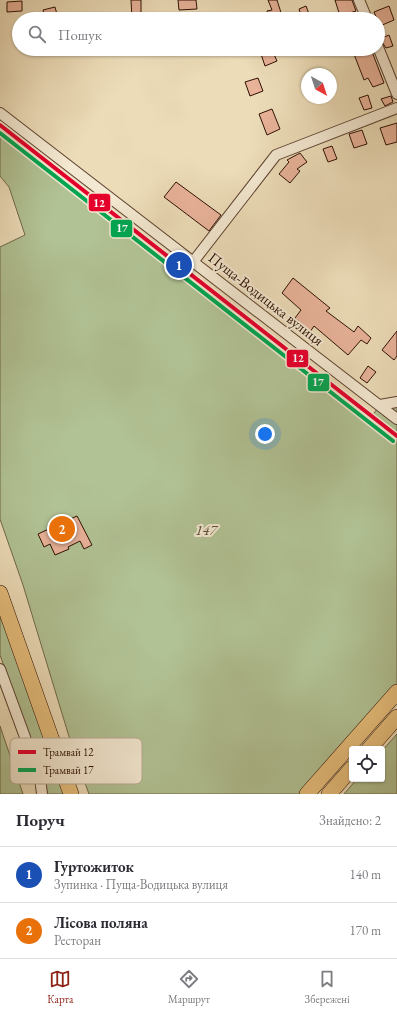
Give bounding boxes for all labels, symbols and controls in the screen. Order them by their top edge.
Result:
search box [12,12,385,56]
icon: search [26,23,48,45]
text: Пошук [58,25,102,44]
north arrow [301,68,337,104]
line badge: 12 [88,193,111,212]
text: 12 [93,196,105,210]
line badge: 17 [110,219,133,238]
text: 17 [116,221,128,235]
street label: Пуща-Водицька вулиця [205,248,328,350]
pin: 1 [166,250,192,280]
line badge: 12 [286,349,309,368]
text: 12 [292,351,304,365]
line badge: 17 [307,373,330,392]
text: 17 [312,375,324,389]
your location [255,424,275,444]
pin: 2 [49,514,75,544]
park label: 147 [195,520,219,539]
legend [10,738,142,784]
text: Трамвай 12 [43,745,94,759]
map controls [349,746,385,782]
button: locate [349,746,385,782]
text: Трамвай 17 [43,763,94,777]
text: Поруч [16,809,65,831]
text: Знайдено: 2 [319,812,381,829]
text: Гуртожиток [54,857,134,876]
text: 1 [26,866,32,883]
text: 140 m [350,866,381,883]
text: Зупинка · Пуща-Водицька вулиця [54,876,228,893]
text: Лісова поляна [54,913,148,932]
text: 2 [26,922,32,939]
text: 170 m [350,922,381,939]
text: Ресторан [54,932,101,949]
tab: Карта [47,968,74,1006]
tab: Маршрут [168,968,210,1006]
tab: Збережені [305,968,350,1006]

